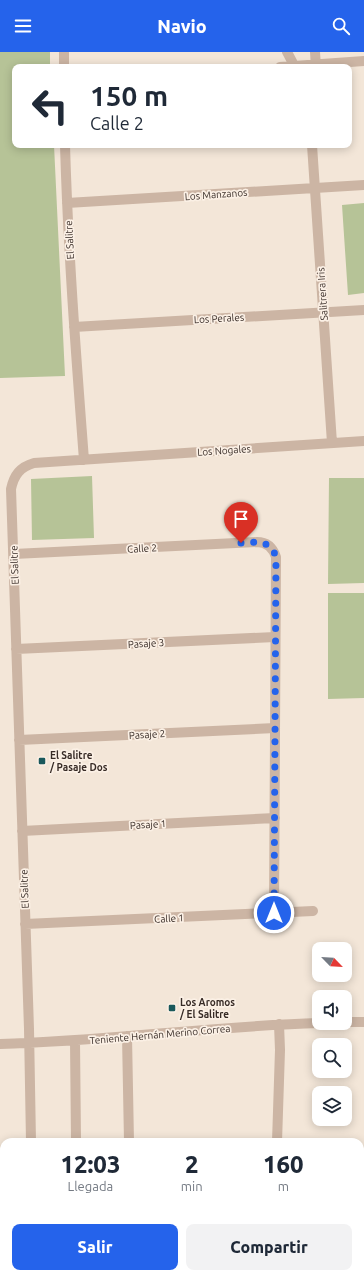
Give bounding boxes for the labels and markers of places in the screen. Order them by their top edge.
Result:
pin [224,502,258,543]
place label: El Salitre / Pasaje Dos [49,750,108,773]
marker: El Salitre / Pasaje Dos [37,756,47,766]
place label: Los Aromos / El Salitre [179,997,235,1020]
marker: Los Aromos / El Salitre [167,1003,177,1013]

